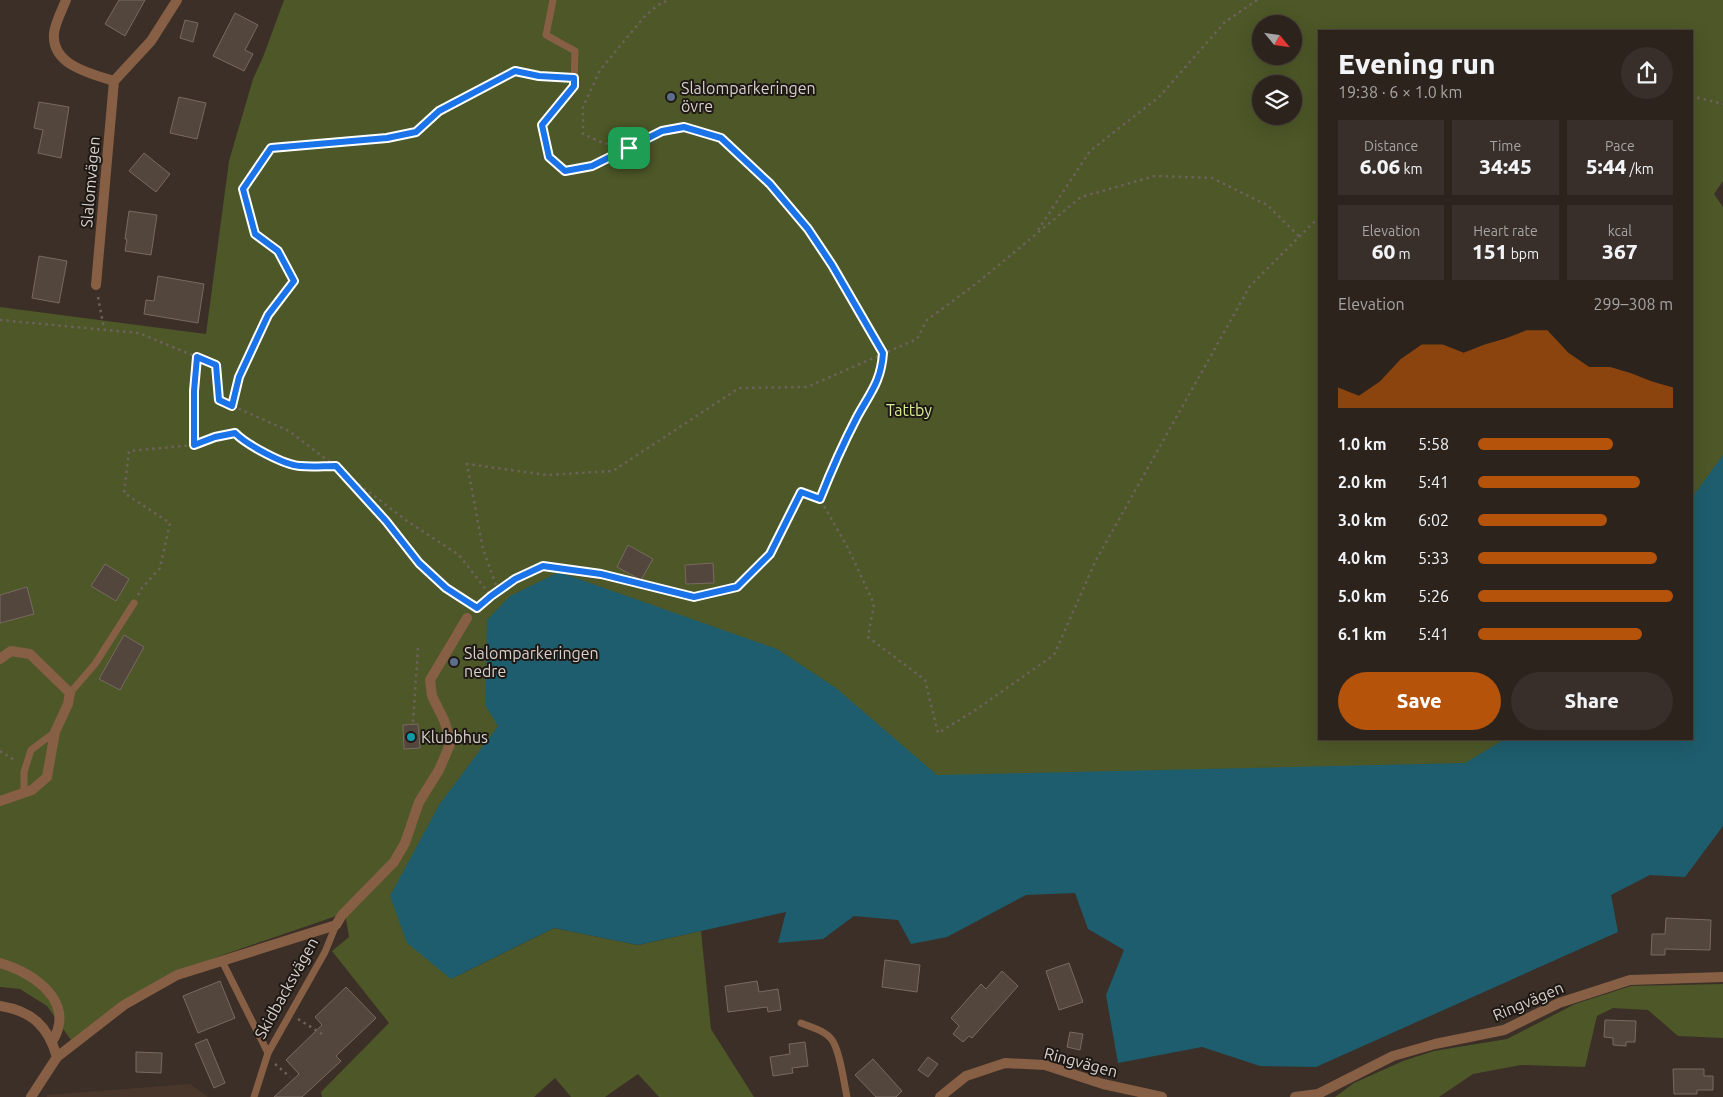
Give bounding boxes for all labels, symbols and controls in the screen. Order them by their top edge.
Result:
north arrow [1252,15,1302,65]
map controls [1252,15,1302,125]
button: share [1621,47,1673,99]
text: Evening run [1338,48,1496,79]
button: layers [1252,75,1302,125]
place label: Slalomparkeringen övre [681,79,816,115]
text: 19:38 · 6 × 1.0 km [1338,83,1462,101]
marker: Slalomparkeringen övre [665,91,677,103]
pin [608,127,650,169]
icon: arrive [615,134,643,162]
street label: Slalomvägen [77,136,103,228]
text: Distance [1364,138,1418,154]
text: Time [1490,138,1521,154]
text: Pace [1605,138,1635,154]
text: 6.06 [1360,154,1400,178]
text: 34:45 [1479,154,1532,178]
text: 5:44 [1586,154,1626,178]
text: km [1400,161,1423,177]
text: /km [1626,161,1654,177]
text: Elevation [1362,223,1420,239]
text: Heart rate [1473,223,1538,239]
text: kcal [1608,223,1632,239]
text: 60 [1372,239,1395,263]
text: 151 [1472,239,1507,263]
text: 367 [1602,239,1638,263]
text: m [1395,246,1411,262]
text: bpm [1507,246,1539,262]
text: Elevation [1338,295,1405,313]
text: 299–308 m [1593,295,1673,313]
park label: Tattby [886,401,932,419]
text: 1.0 km [1338,435,1387,453]
text: 5:58 [1418,435,1449,453]
text: 2.0 km [1338,473,1387,491]
text: 5:41 [1418,473,1449,491]
text: 3.0 km [1338,511,1387,529]
text: 6:02 [1418,511,1449,529]
text: 4.0 km [1338,549,1387,567]
text: 5:33 [1418,549,1449,567]
text: 5.0 km [1338,587,1387,605]
text: 5:26 [1418,587,1449,605]
text: 6.1 km [1338,625,1387,643]
text: 5:41 [1418,625,1449,643]
place label: Slalomparkeringen nedre [464,644,599,680]
marker: Slalomparkeringen nedre [448,656,460,668]
button: Save [1338,672,1501,730]
button: Share [1511,672,1673,730]
place label: Klubbhus [421,728,488,746]
marker: Klubbhus [405,731,417,743]
street label: Skidbacksvägen [251,934,321,1042]
street label: Ringvägen [1490,978,1566,1024]
street label: Ringvägen [1042,1044,1120,1080]

